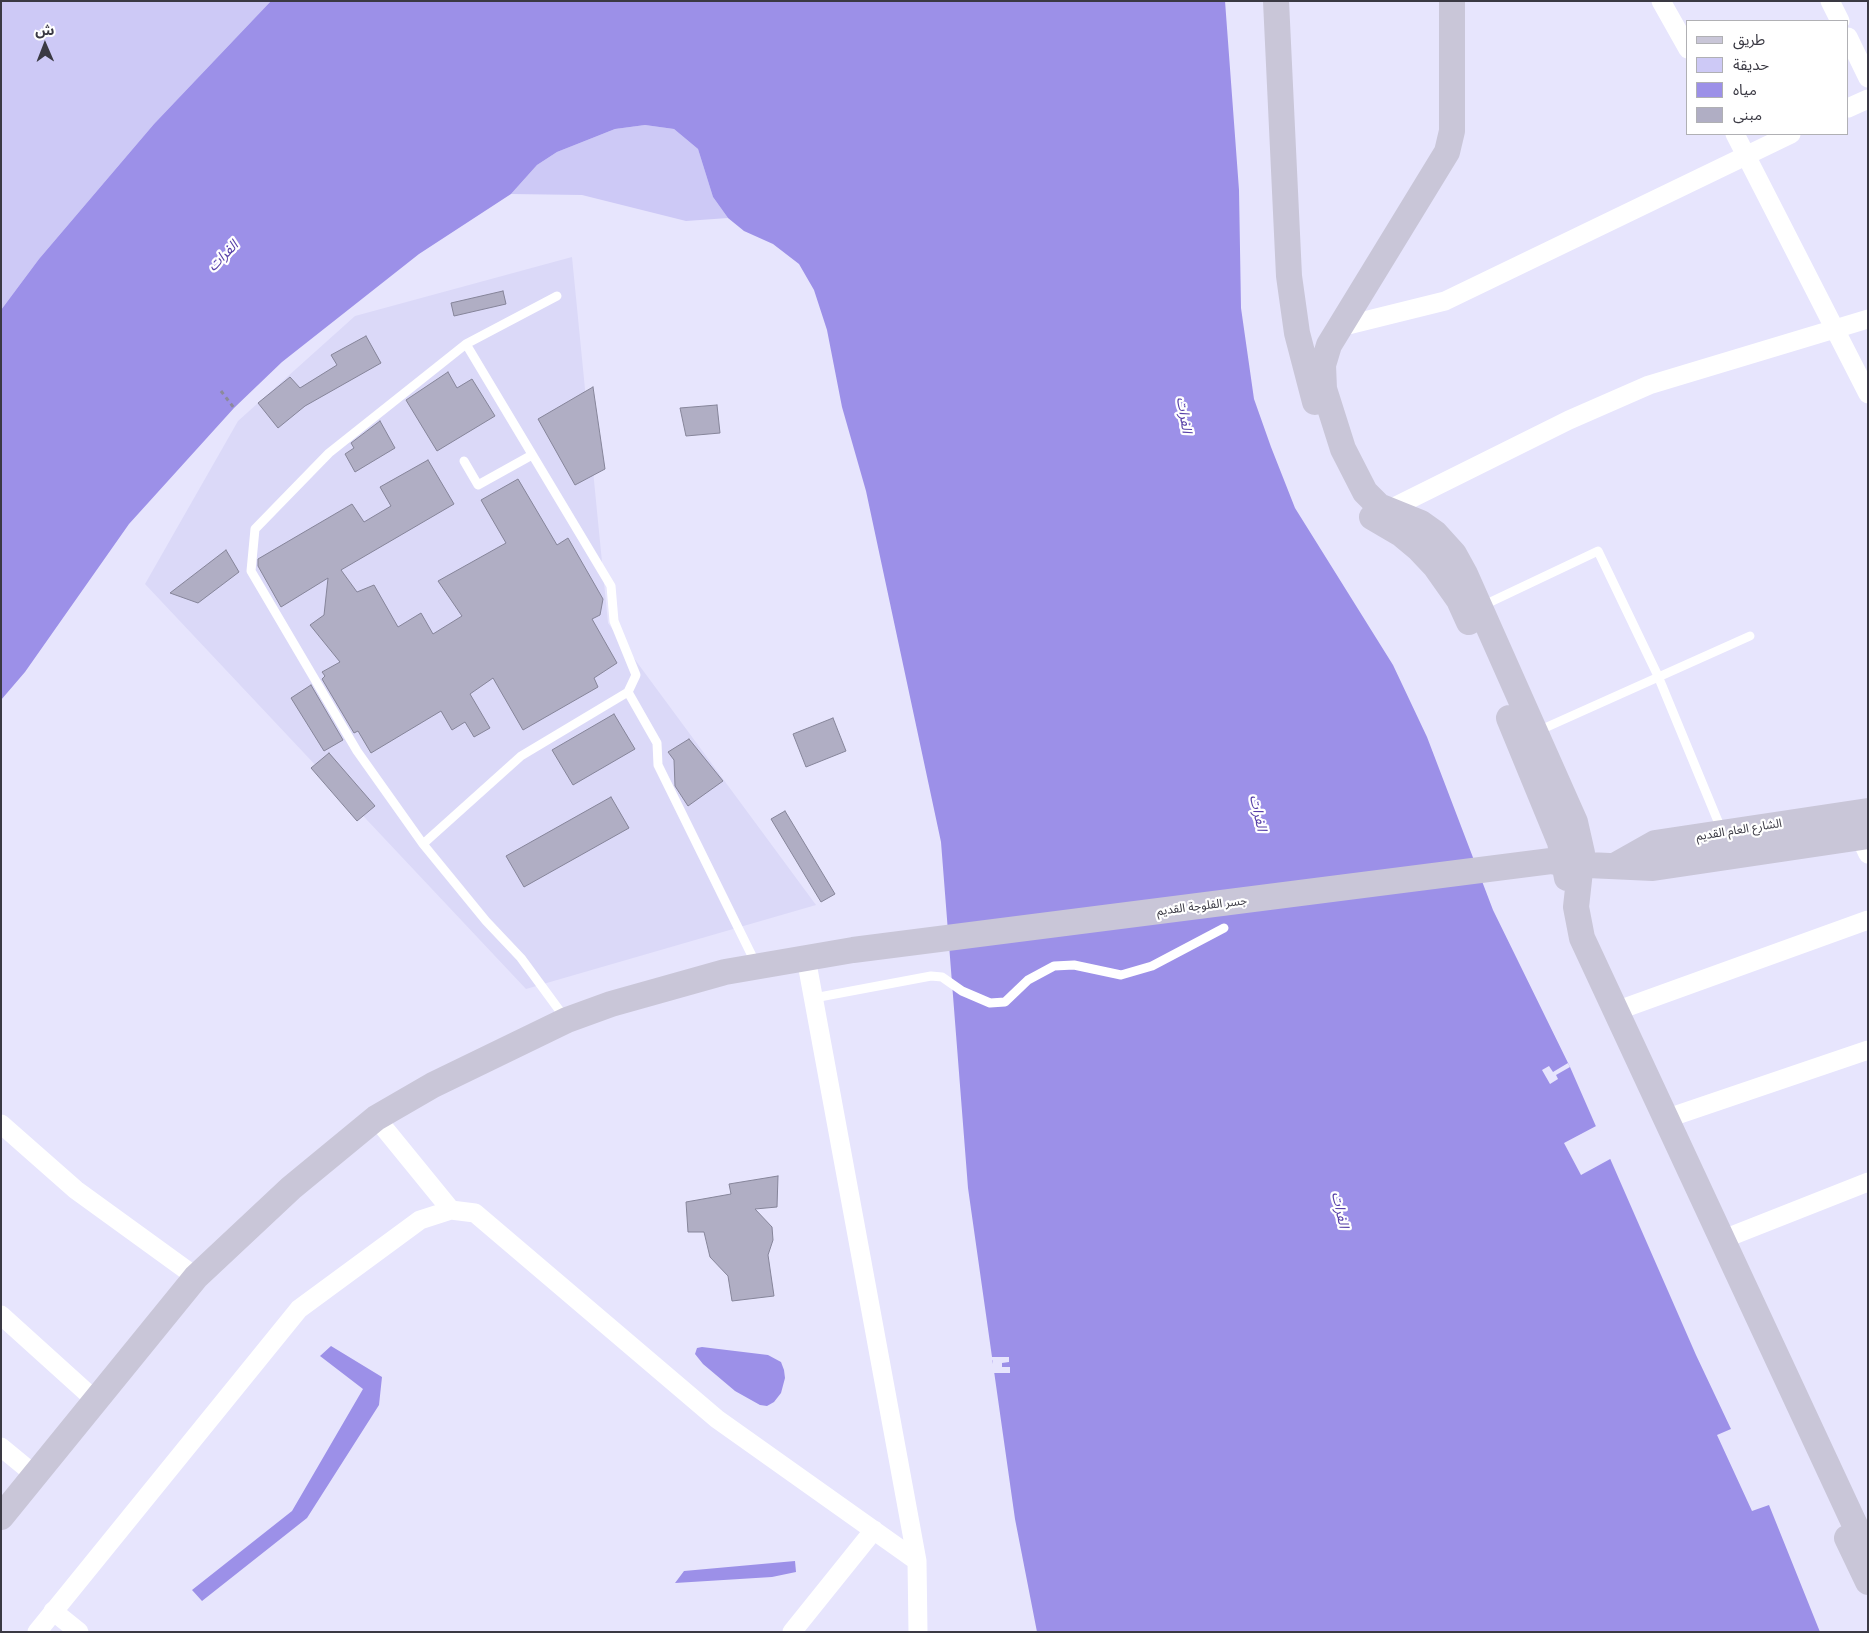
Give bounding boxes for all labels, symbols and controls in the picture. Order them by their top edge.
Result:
north arrow [20,20,70,70]
legend [1686,20,1849,135]
text: ش [35,21,54,39]
text: طريق [1733,30,1765,49]
text: حديقة [1733,55,1769,74]
text: مياه [1733,80,1757,99]
text: مبنى [1733,105,1762,124]
water label: الفرات [204,237,242,275]
water label: الفرات [1173,396,1195,434]
water label: الفرات [1246,793,1270,833]
street label: الشارع العام القديم [1695,816,1783,844]
street label: جسر الفلوجة القديم [1156,893,1248,919]
water label: الفرات [1328,1190,1352,1230]

